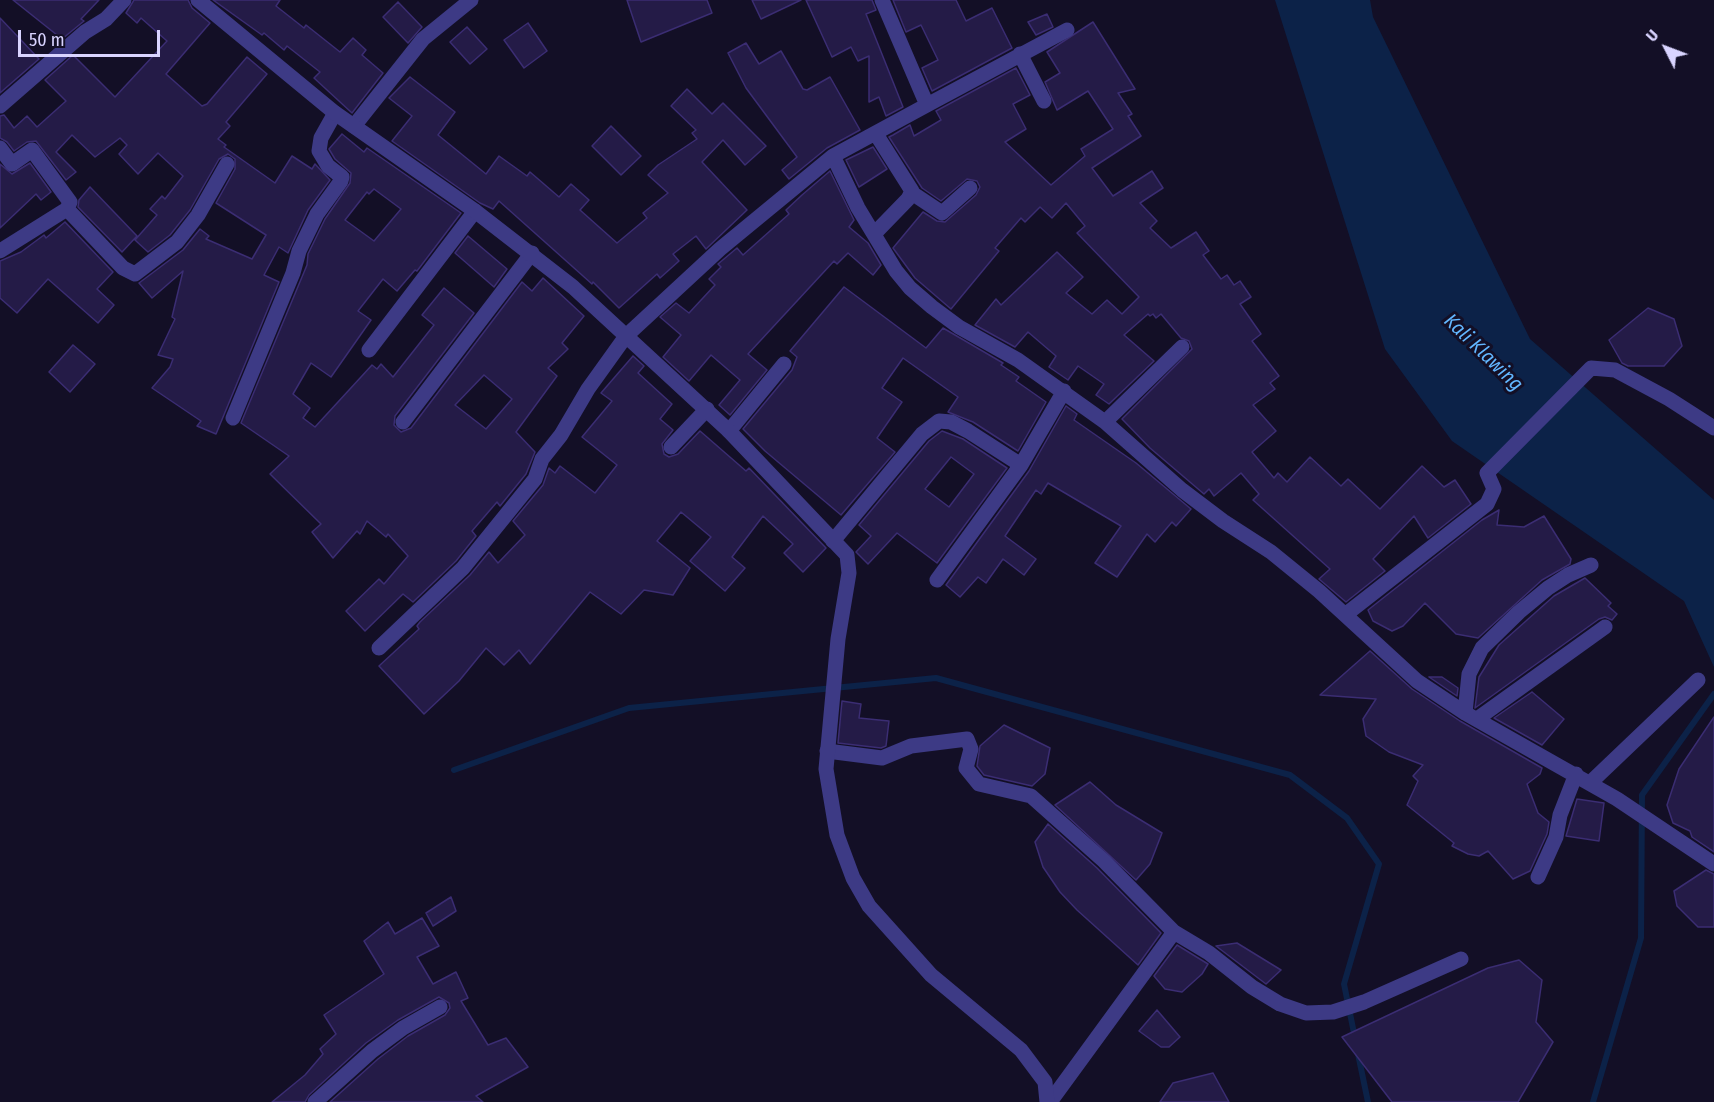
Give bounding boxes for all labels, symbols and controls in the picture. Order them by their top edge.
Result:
scale bar [21,18,164,56]
north arrow [1636,18,1696,78]
text: U [1642,26,1662,45]
text: 50 m [29,29,65,51]
water label: Kali Klawing [1438,309,1528,397]

